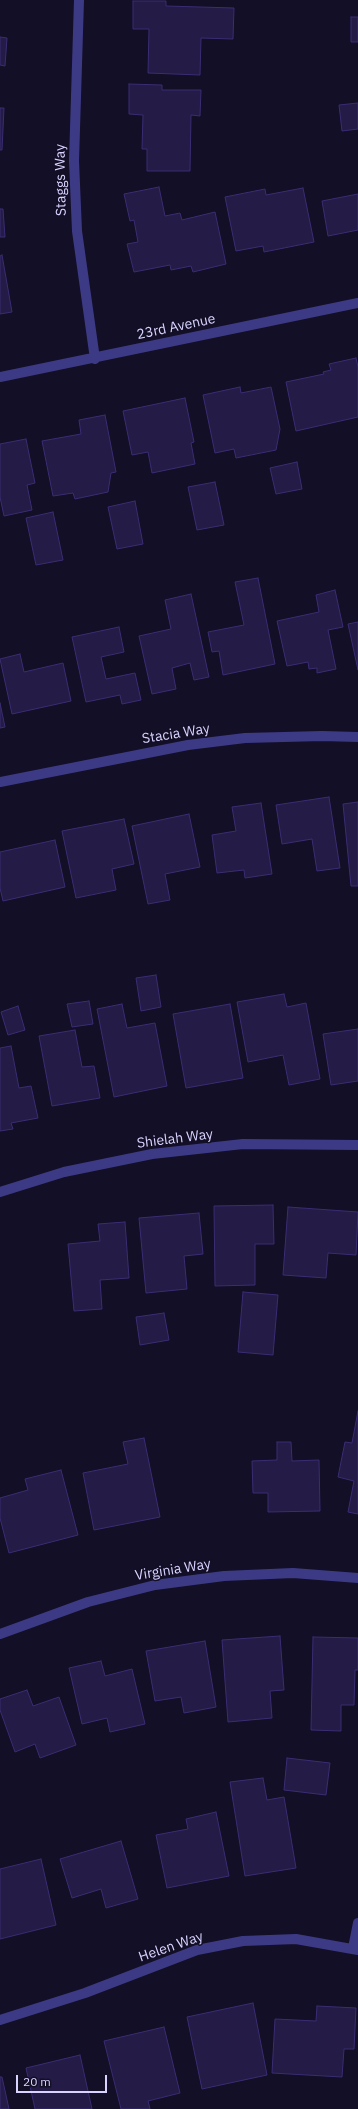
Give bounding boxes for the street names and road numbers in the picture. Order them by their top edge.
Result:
street label: Staggs Way [52,144,70,216]
street label: 23rd Avenue [135,310,217,344]
street label: Stacia Way [141,720,211,748]
street label: Shielah Way [136,1126,214,1152]
street label: Virginia Way [134,1556,212,1584]
street label: Helen Way [137,1928,205,1966]

